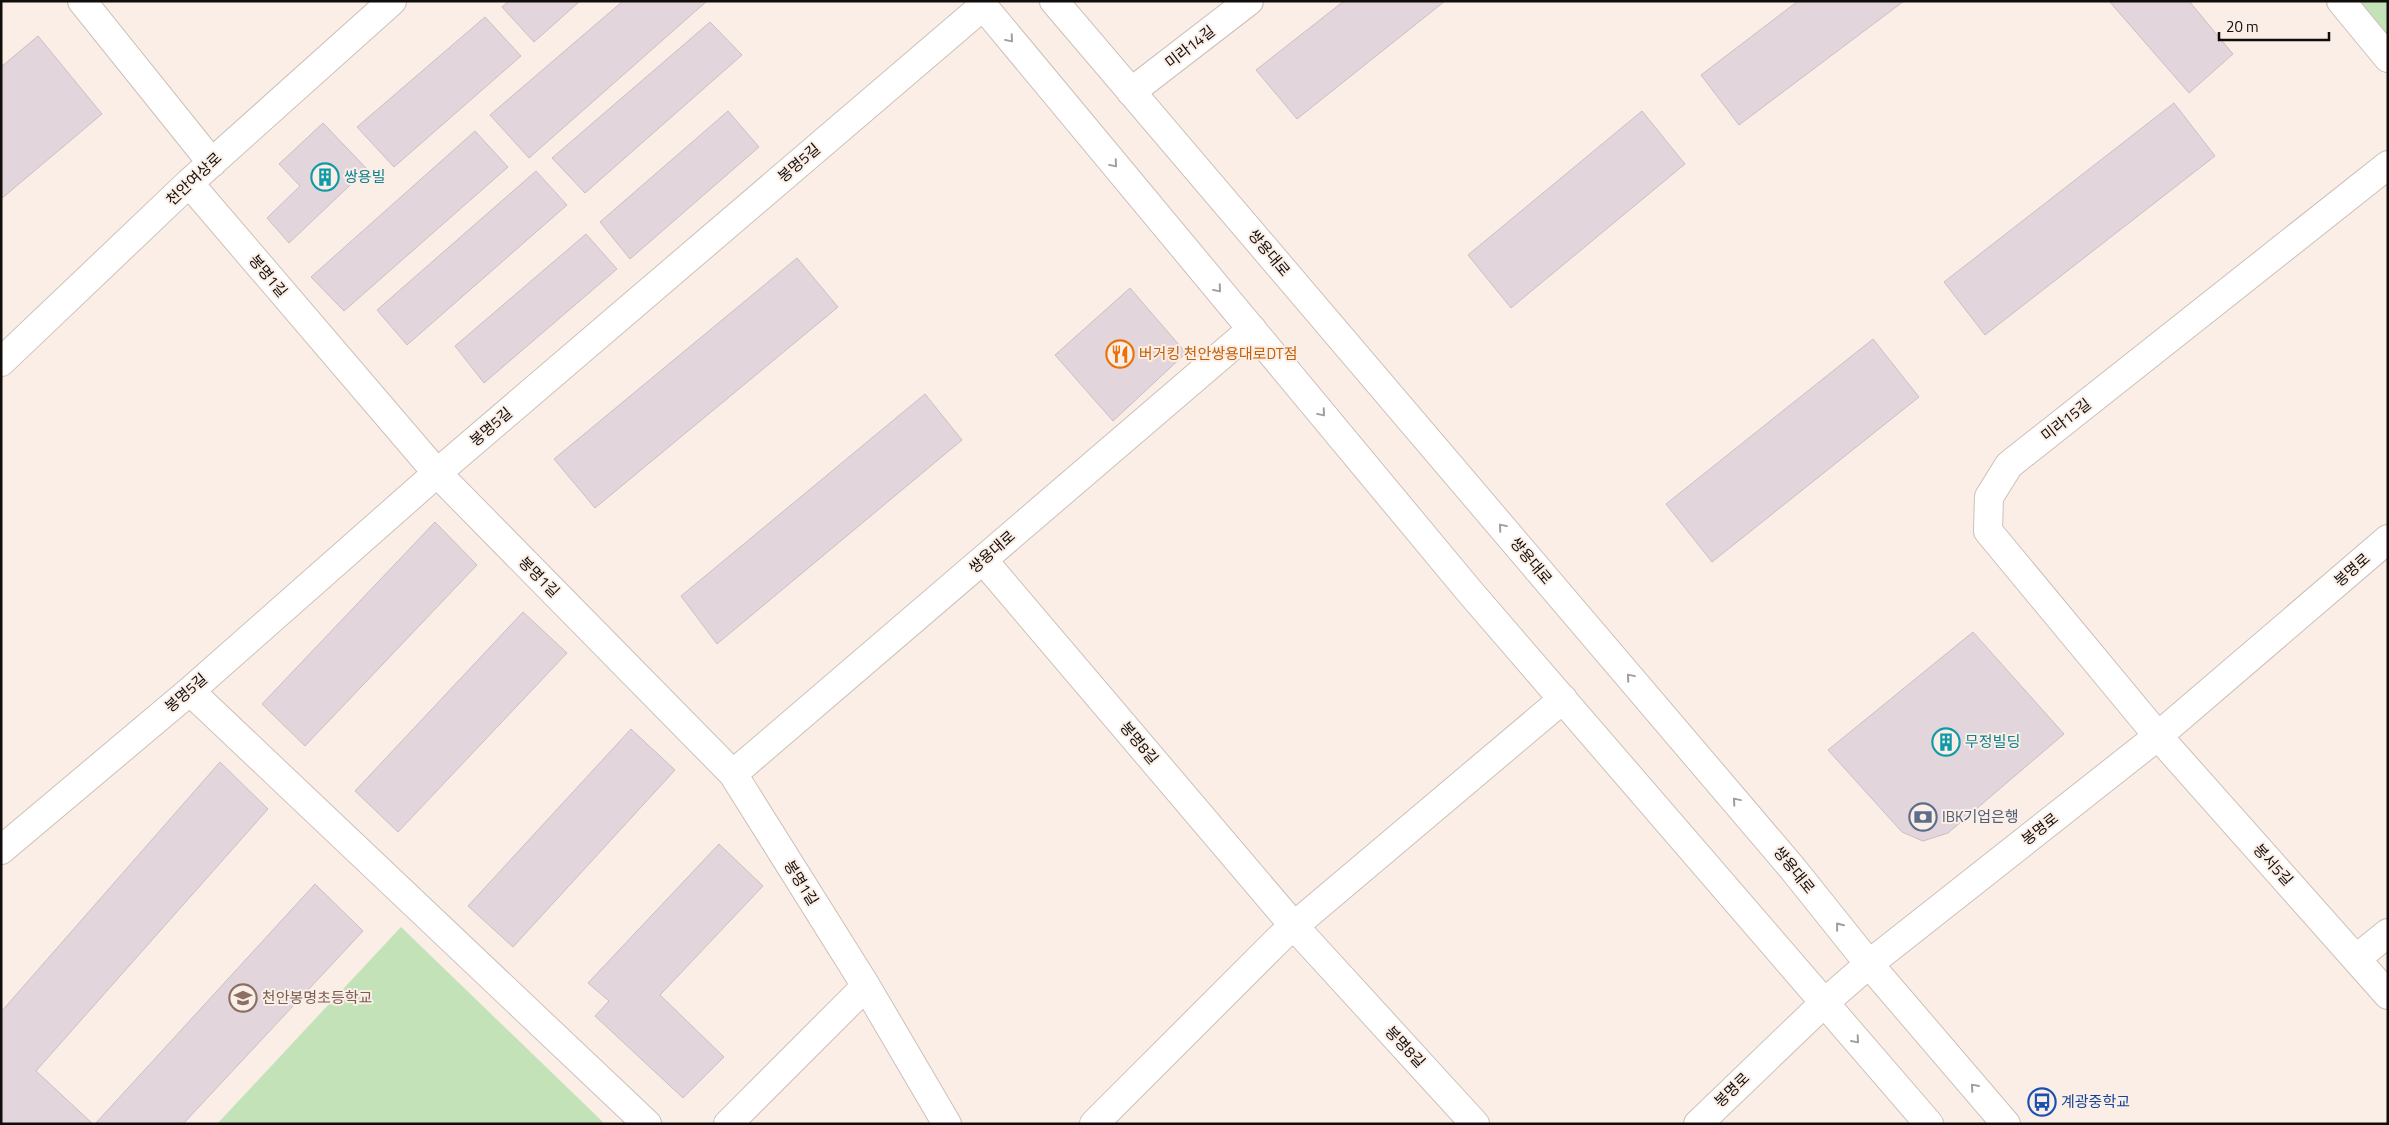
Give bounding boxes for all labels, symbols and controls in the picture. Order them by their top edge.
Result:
scale bar [2219,10,2329,42]
text: 20 m [2226,15,2259,38]
street label: 미라14길 [1160,20,1220,74]
one-way arrow [1005,33,1014,42]
street label: 봉명5길 [772,138,825,188]
street label: 천안여상로 [161,147,227,211]
one-way arrow [1109,158,1118,167]
building icon: 쌍용빌 [310,162,340,192]
place label: 쌍용빌 [344,165,385,188]
street label: 쌍용대로 [1243,224,1296,281]
street label: 봉명1길 [244,249,293,302]
one-way arrow [1213,283,1222,292]
restaurant icon: 버거킹 천안쌍용대로DT점 [1105,339,1135,369]
place label: 버거킹 천안쌍용대로DT점 [1139,342,1298,365]
street label: 미라15길 [2036,393,2096,447]
street label: 봉명5길 [464,402,517,452]
one-way arrow [1317,408,1326,417]
one-way arrow [1499,523,1508,532]
street label: 쌍용대로 [963,525,1020,578]
street label: 쌍용대로 [1505,532,1558,589]
street label: 봉명로 [2329,547,2375,592]
street label: 봉명1길 [514,551,565,602]
street label: 봉명5길 [159,668,212,718]
one-way arrow [1627,674,1636,683]
street label: 봉명8길 [1115,716,1164,769]
building icon: 무정빌딩 [1931,727,1961,757]
place label: 무정빌딩 [1965,730,2020,753]
one-way arrow [1732,797,1741,806]
bank icon: IBK기업은행 [1908,802,1938,832]
place label: IBK기업은행 [1942,805,2019,828]
street label: 봉명로 [2016,807,2063,850]
street label: 봉서5길 [2248,838,2299,891]
street label: 쌍용대로 [1768,841,1821,898]
street label: 봉명1길 [778,856,824,910]
one-way arrow [1836,923,1844,932]
school or university icon: 천안봉명초등학교 [228,983,258,1013]
place label: 천안봉명초등학교 [262,986,372,1009]
street label: 봉명8길 [1380,1021,1431,1073]
one-way arrow [1851,1034,1860,1043]
street label: 봉명로 [1709,1067,1755,1112]
one-way arrow [1971,1083,1980,1092]
bus stop icon: 계광중학교 [2027,1087,2057,1117]
place label: 계광중학교 [2061,1090,2130,1113]

